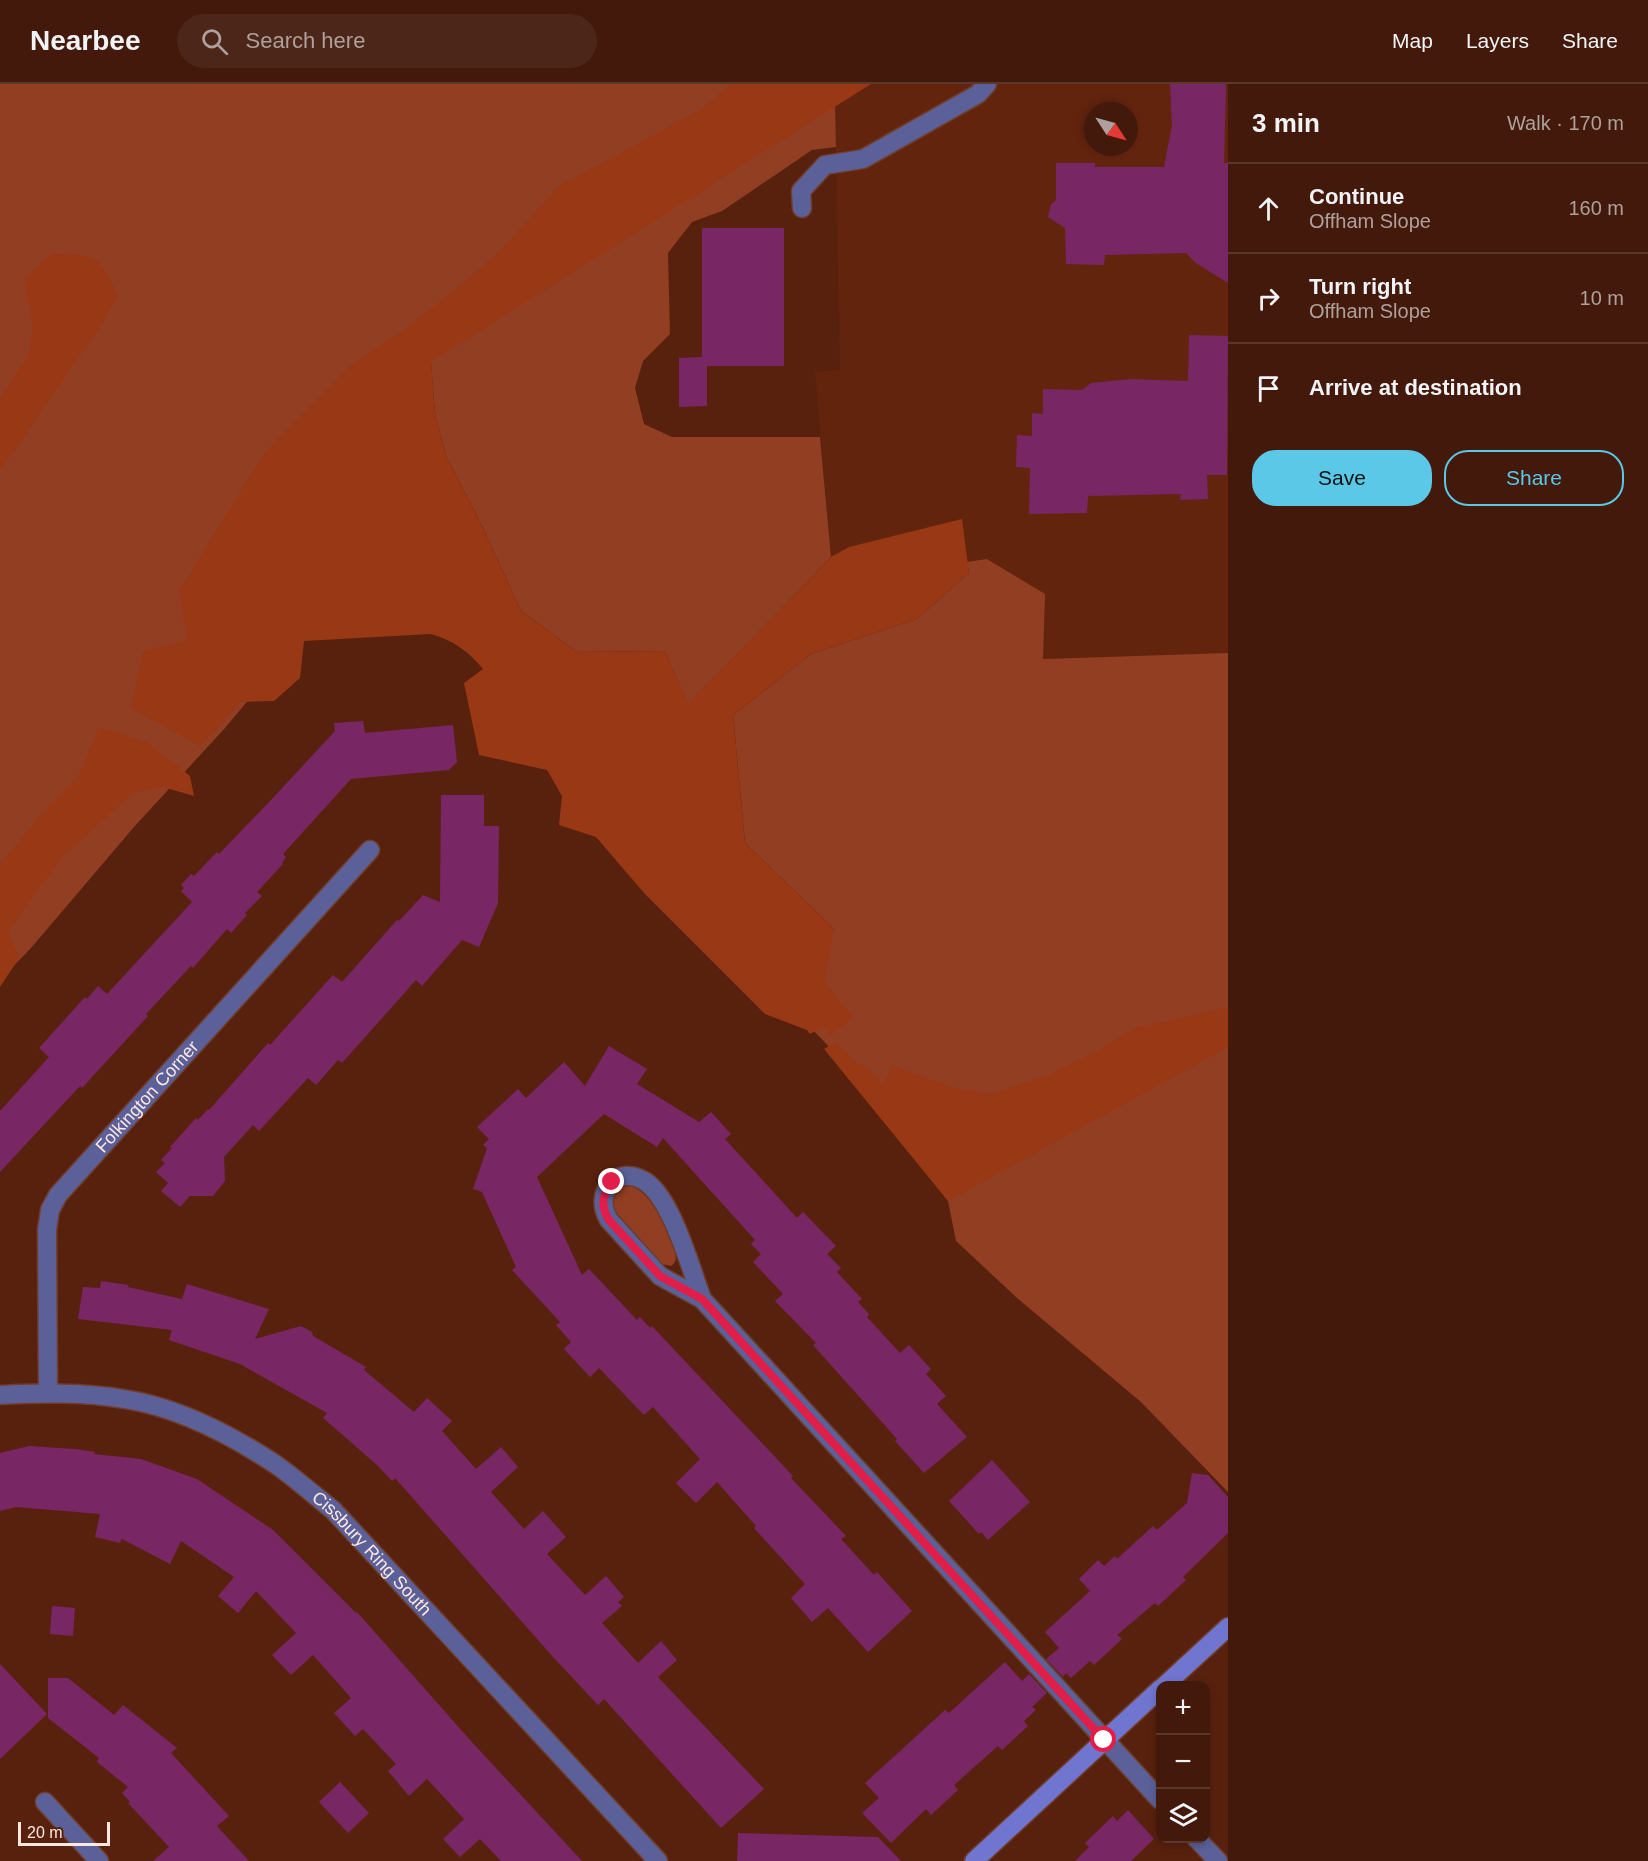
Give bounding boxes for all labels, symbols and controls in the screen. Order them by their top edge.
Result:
search box [177,14,597,68]
text: Nearbee [30,25,141,56]
icon: search [198,25,231,58]
text: Search here [246,28,365,53]
text: Map [1392,29,1433,52]
text: Layers [1466,29,1529,52]
text: Share [1562,29,1618,52]
north arrow [1084,102,1138,156]
text: 3 min [1252,108,1320,138]
text: Walk · 170 m [1507,112,1624,134]
text: Continue [1309,184,1404,209]
icon: ahead [1252,192,1285,225]
text: 160 m [1568,197,1624,219]
text: Offham Slope [1309,210,1431,232]
text: Turn right [1309,274,1411,299]
icon: right [1252,282,1285,315]
text: 10 m [1580,287,1624,309]
text: Offham Slope [1309,300,1431,322]
icon: arrive [1252,372,1285,405]
text: Arrive at destination [1309,375,1522,400]
button: Save [1252,450,1432,506]
button: Share [1444,450,1624,506]
street label: Folkington Corner [92,1037,202,1156]
route end [598,1168,624,1194]
street label: Cissbury Ring South [308,1487,436,1620]
map controls [1156,1681,1210,1843]
button: + [1156,1681,1210,1735]
route start [1090,1726,1116,1752]
button: − [1156,1735,1210,1789]
button: layers [1156,1789,1210,1843]
scale bar [18,1819,110,1846]
text: 20 m [27,1824,63,1841]

